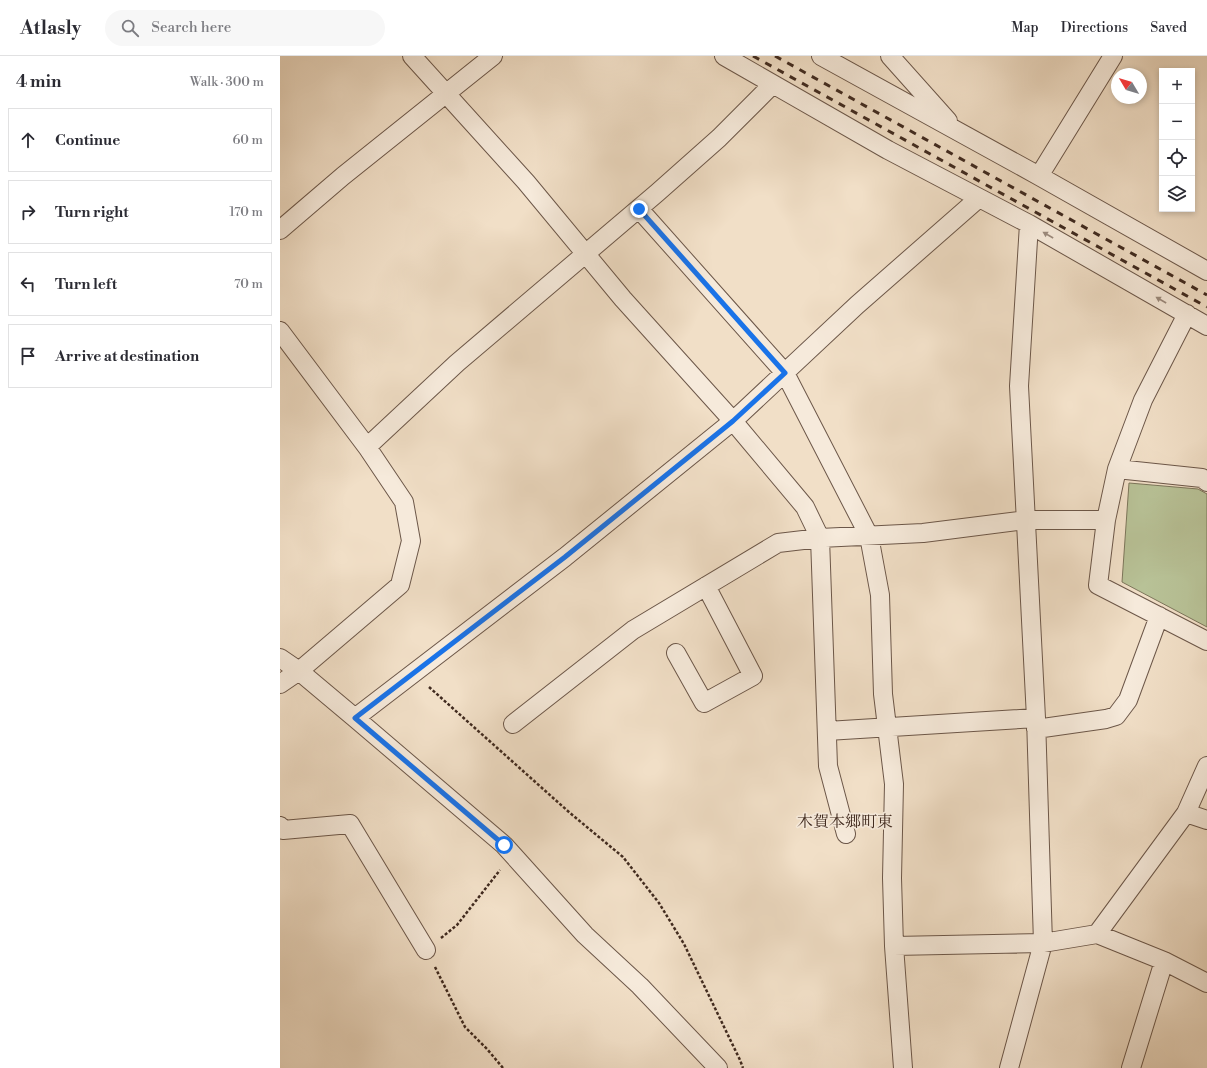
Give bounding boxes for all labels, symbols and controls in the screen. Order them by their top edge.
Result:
search box [105,10,385,46]
text: Atlasly [20,16,81,40]
icon: search [119,17,141,39]
text: Search here [151,18,231,37]
text: Map [1011,19,1039,37]
text: Directions [1061,19,1128,37]
text: Saved [1150,19,1187,37]
north arrow [1111,68,1147,104]
map controls [1159,68,1195,212]
button: + [1159,68,1195,104]
text: 4 min [16,71,61,93]
text: Walk · 300 m [190,74,264,90]
button: − [1159,104,1195,140]
icon: ahead [17,129,39,151]
text: Continue [55,131,120,150]
text: 60 m [232,132,263,148]
button: locate [1159,140,1195,176]
button: layers [1159,176,1195,212]
route end [630,200,648,218]
icon: right [17,201,39,223]
text: Turn right [55,203,129,222]
text: 170 m [229,204,263,220]
one-way arrow [1042,231,1054,238]
icon: left [17,273,39,295]
text: Turn left [55,275,117,294]
text: 70 m [234,276,263,292]
one-way arrow [1155,296,1167,303]
icon: arrive [17,345,39,367]
text: Arrive at destination [55,347,199,366]
district label: 木賀本郷町東 [797,812,893,832]
route start [495,836,513,854]

